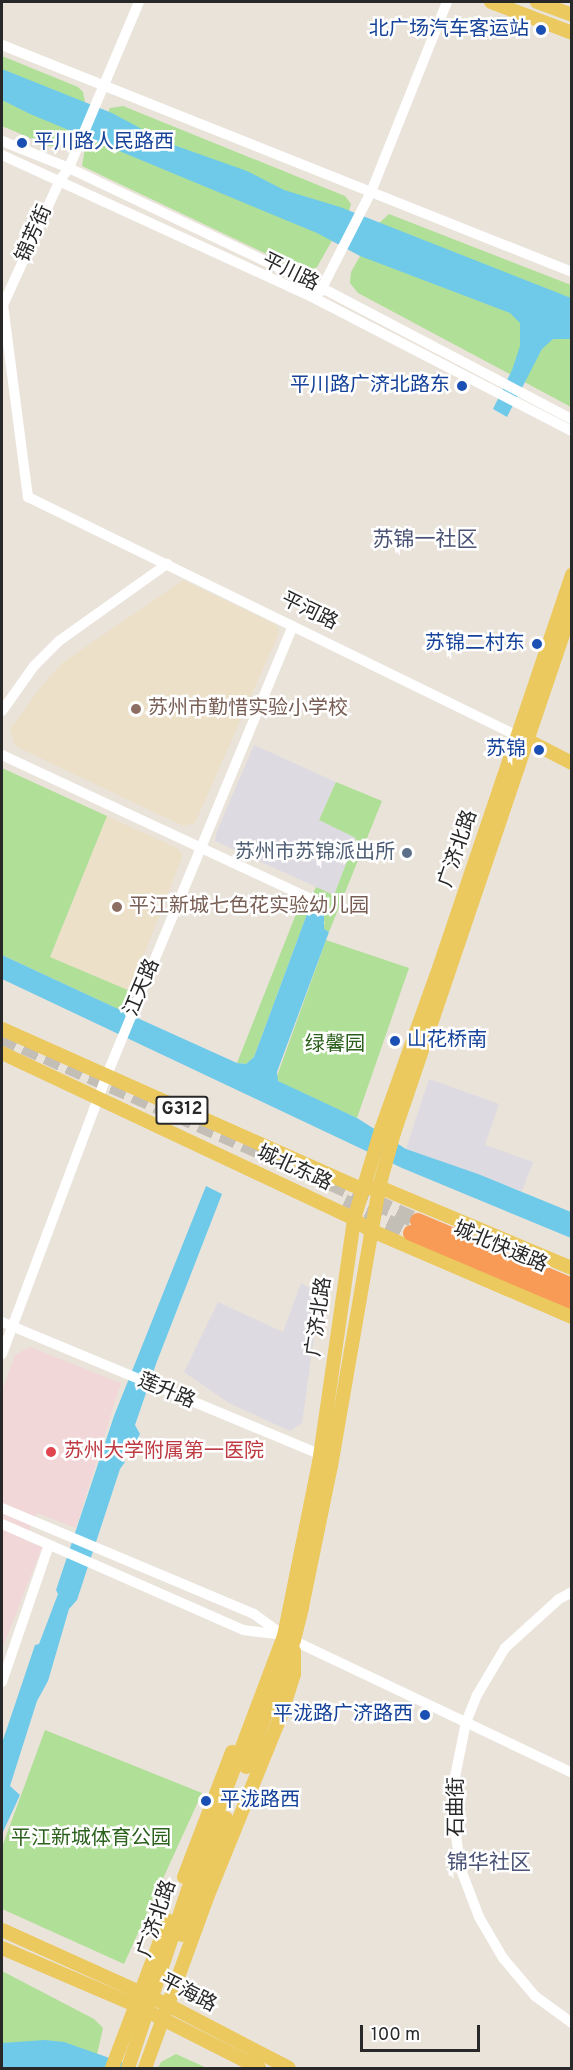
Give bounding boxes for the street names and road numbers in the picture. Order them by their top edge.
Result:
street label: 锦芳街 [12,202,58,266]
street label: 平川路 [258,249,322,297]
street label: 平河路 [277,588,341,636]
street label: 广济北路 [435,807,483,891]
street label: 江天路 [120,956,166,1020]
road number: G312 [155,1095,209,1125]
street label: 城北东路 [253,1141,335,1197]
street label: 城北快速路 [449,1217,551,1279]
street label: 广济北路 [303,1276,337,1358]
street label: 莲升路 [134,1369,198,1415]
street label: 石曲街 [445,1777,469,1837]
street label: 广济北路 [134,1877,182,1961]
street label: 平海路 [156,1970,220,2018]

